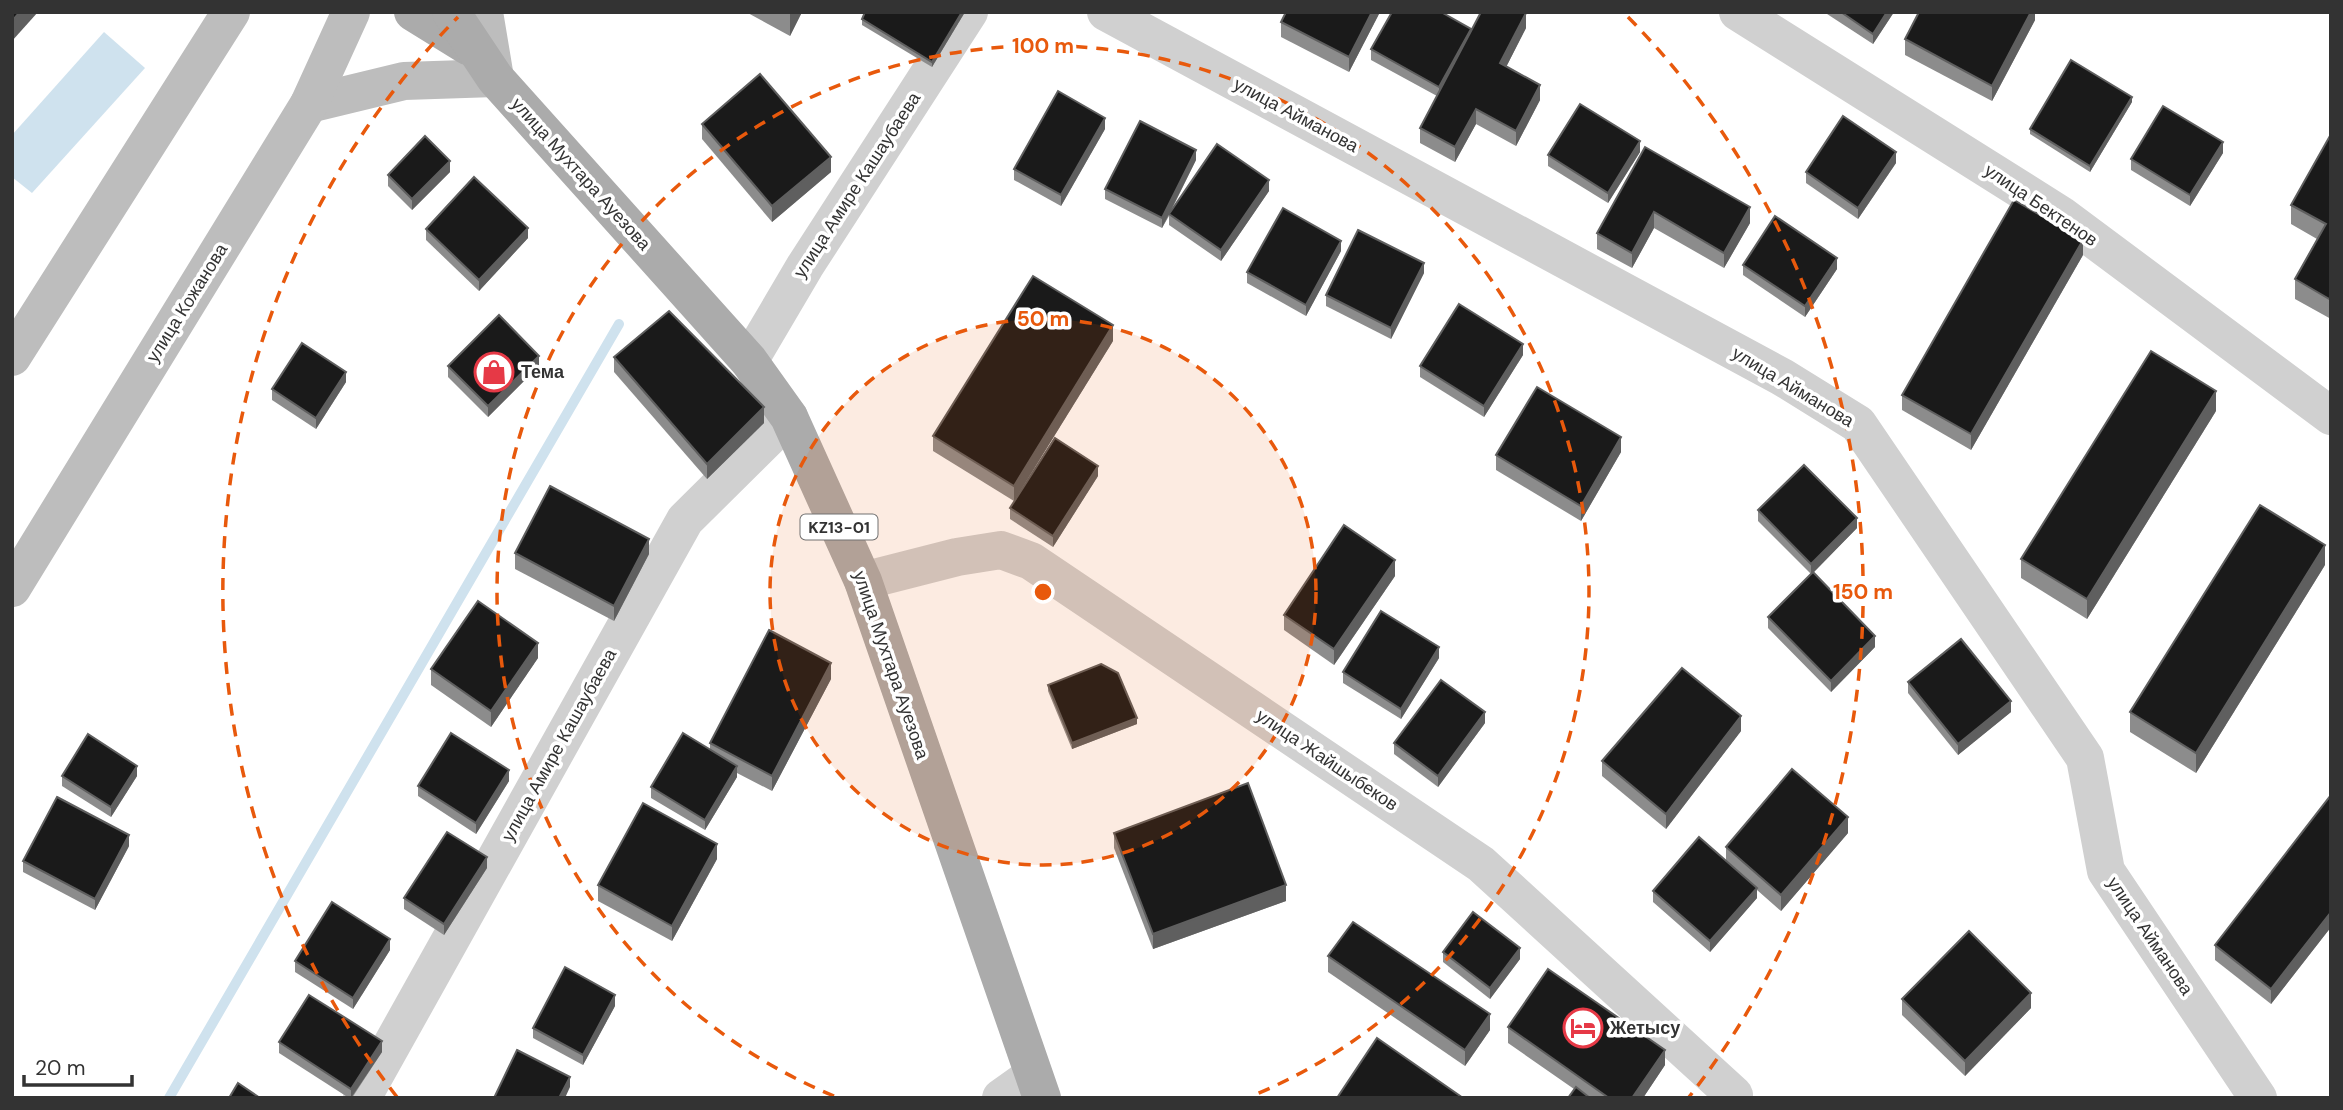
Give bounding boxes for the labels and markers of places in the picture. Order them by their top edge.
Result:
shop icon: Тема [473,351,515,393]
place label: Тема [521,360,565,384]
centre of rings [1031,580,1055,604]
hotel icon: Жетысу [1562,1007,1604,1049]
place label: Жетысу [1609,1016,1680,1040]

